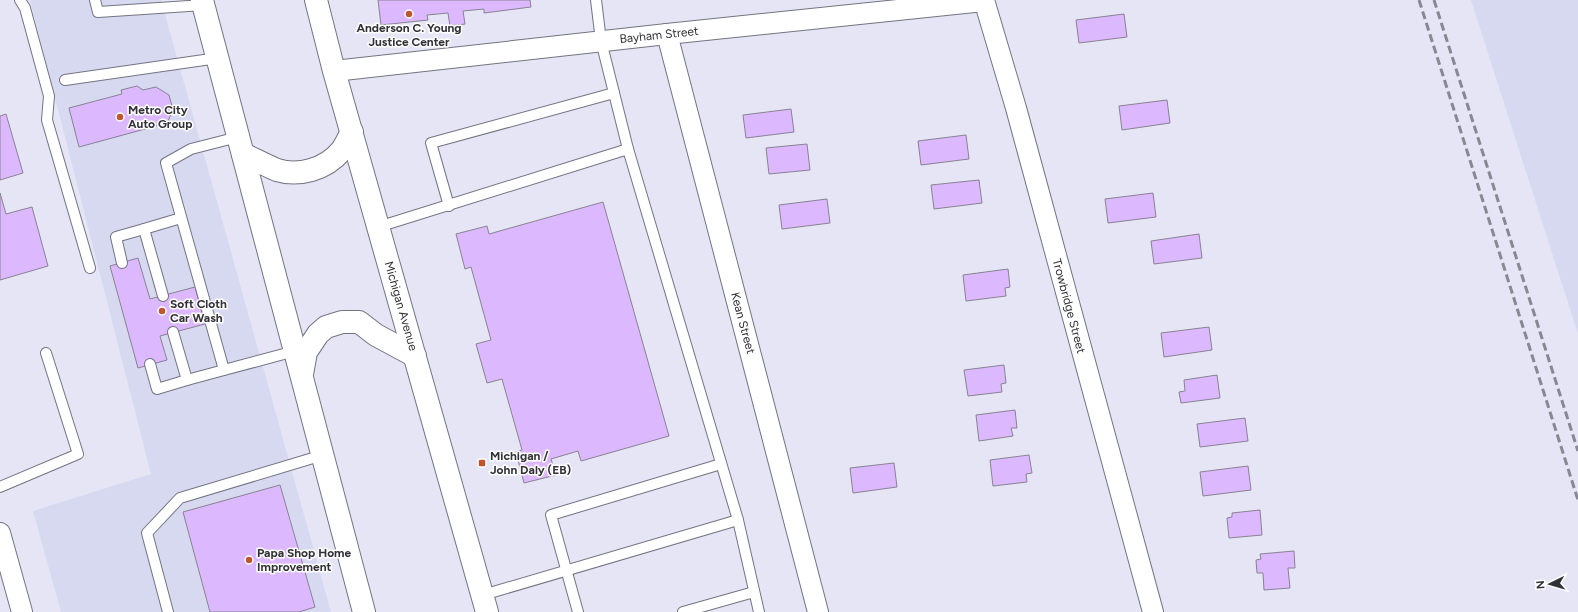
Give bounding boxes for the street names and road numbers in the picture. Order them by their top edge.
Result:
street label: Bayham Street [619,24,700,46]
street label: Trowbridge Street [1050,257,1088,355]
street label: Michigan Avenue [382,260,421,353]
street label: Kean Street [728,291,758,356]

